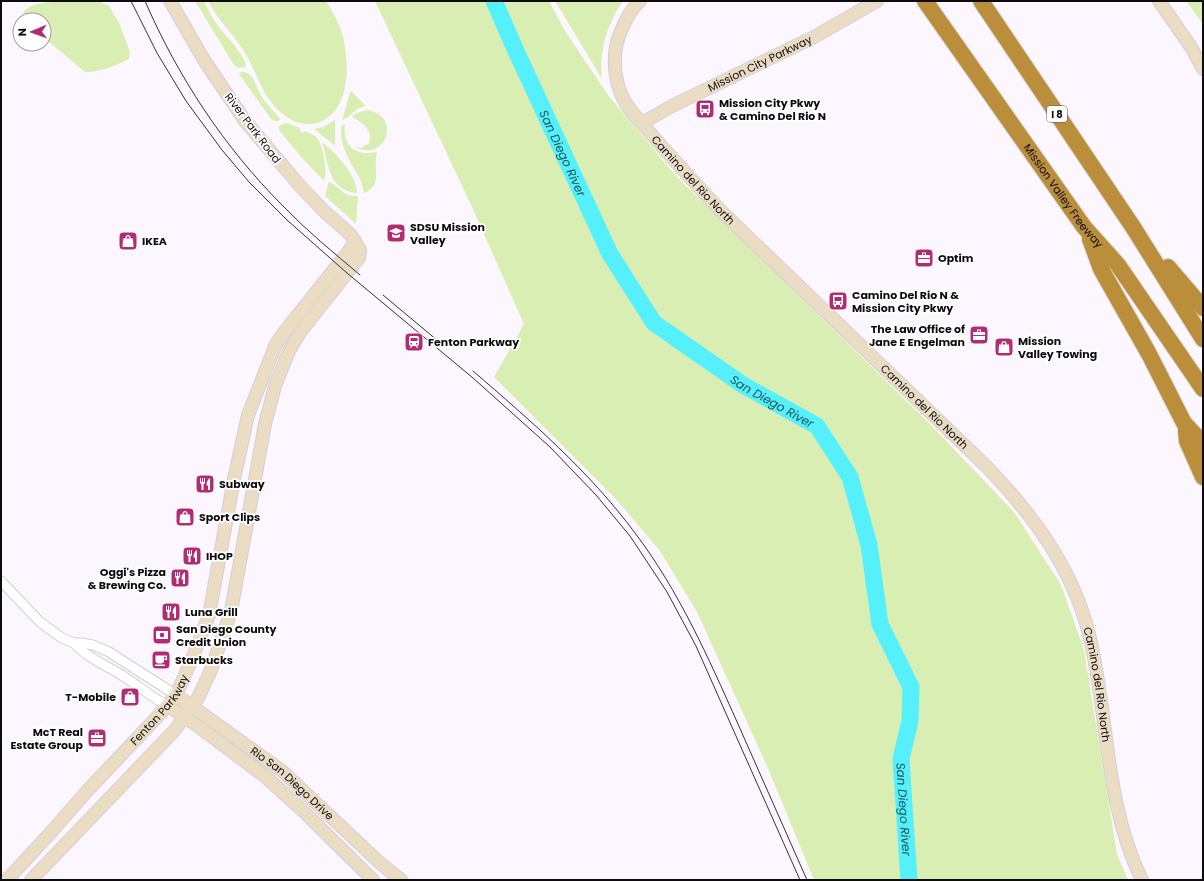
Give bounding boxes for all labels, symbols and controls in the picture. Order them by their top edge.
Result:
north arrow [12,12,52,52]
text: N [14,28,30,37]
street label: Mission City Parkway [705,31,815,96]
street label: River Park Road [221,89,285,167]
place label: Mission City Pkwy & Camino Del Rio N [719,95,826,124]
bus stop icon: Mission City Pkwy & Camino Del Rio N [694,98,716,120]
road number: I 8 [1047,106,1067,122]
water label: San Diego River [536,107,591,199]
street label: Camino del Rio North [648,132,738,228]
street label: Mission Valley Freeway [1020,140,1108,252]
place label: SDSU Mission Valley [410,219,485,248]
school or university icon: SDSU Mission Valley [385,222,407,244]
shop icon: IKEA [117,230,139,252]
place label: IKEA [142,233,167,249]
office icon: Optim [913,247,935,269]
place label: Optim [938,250,974,266]
place label: Camino Del Rio N & Mission City Pkwy [852,287,959,316]
bus stop icon: Camino Del Rio N & Mission City Pkwy [827,290,849,312]
place label: The Law Office of Jane E Engelman [869,321,965,350]
office icon: The Law Office of Jane E Engelman [968,324,990,346]
station icon: Fenton Parkway [403,331,425,353]
place label: Mission Valley Towing [1018,333,1097,362]
place label: Fenton Parkway [428,334,519,350]
shop icon: Mission Valley Towing [993,336,1015,358]
street label: Camino del Rio North [877,361,972,453]
water label: San Diego River [727,370,818,432]
restaurant icon: Subway [194,473,216,495]
place label: Subway [219,476,265,492]
shop icon: Sport Clips [174,506,196,528]
place label: Sport Clips [199,509,260,525]
restaurant icon: IHOP [181,545,203,567]
place label: IHOP [206,548,233,564]
place label: Oggi's Pizza & Brewing Co. [88,564,166,593]
restaurant icon: Oggi's Pizza & Brewing Co. [169,567,191,589]
restaurant icon: Luna Grill [160,601,182,623]
place label: Luna Grill [185,604,238,620]
place label: San Diego County Credit Union [176,621,276,650]
bank icon: San Diego County Credit Union [151,624,173,646]
street label: Camino del Rio North [1079,625,1114,743]
cafe icon: Starbucks [150,649,172,671]
place label: Starbucks [175,652,233,668]
street label: Fenton Parkway [127,671,192,749]
shop icon: T-Mobile [119,686,141,708]
place label: T-Mobile [65,689,116,705]
place label: McT Real Estate Group [10,724,84,753]
office icon: McT Real Estate Group [86,727,108,749]
street label: Rio San Diego Drive [247,743,337,824]
water label: San Diego River [893,762,916,857]

